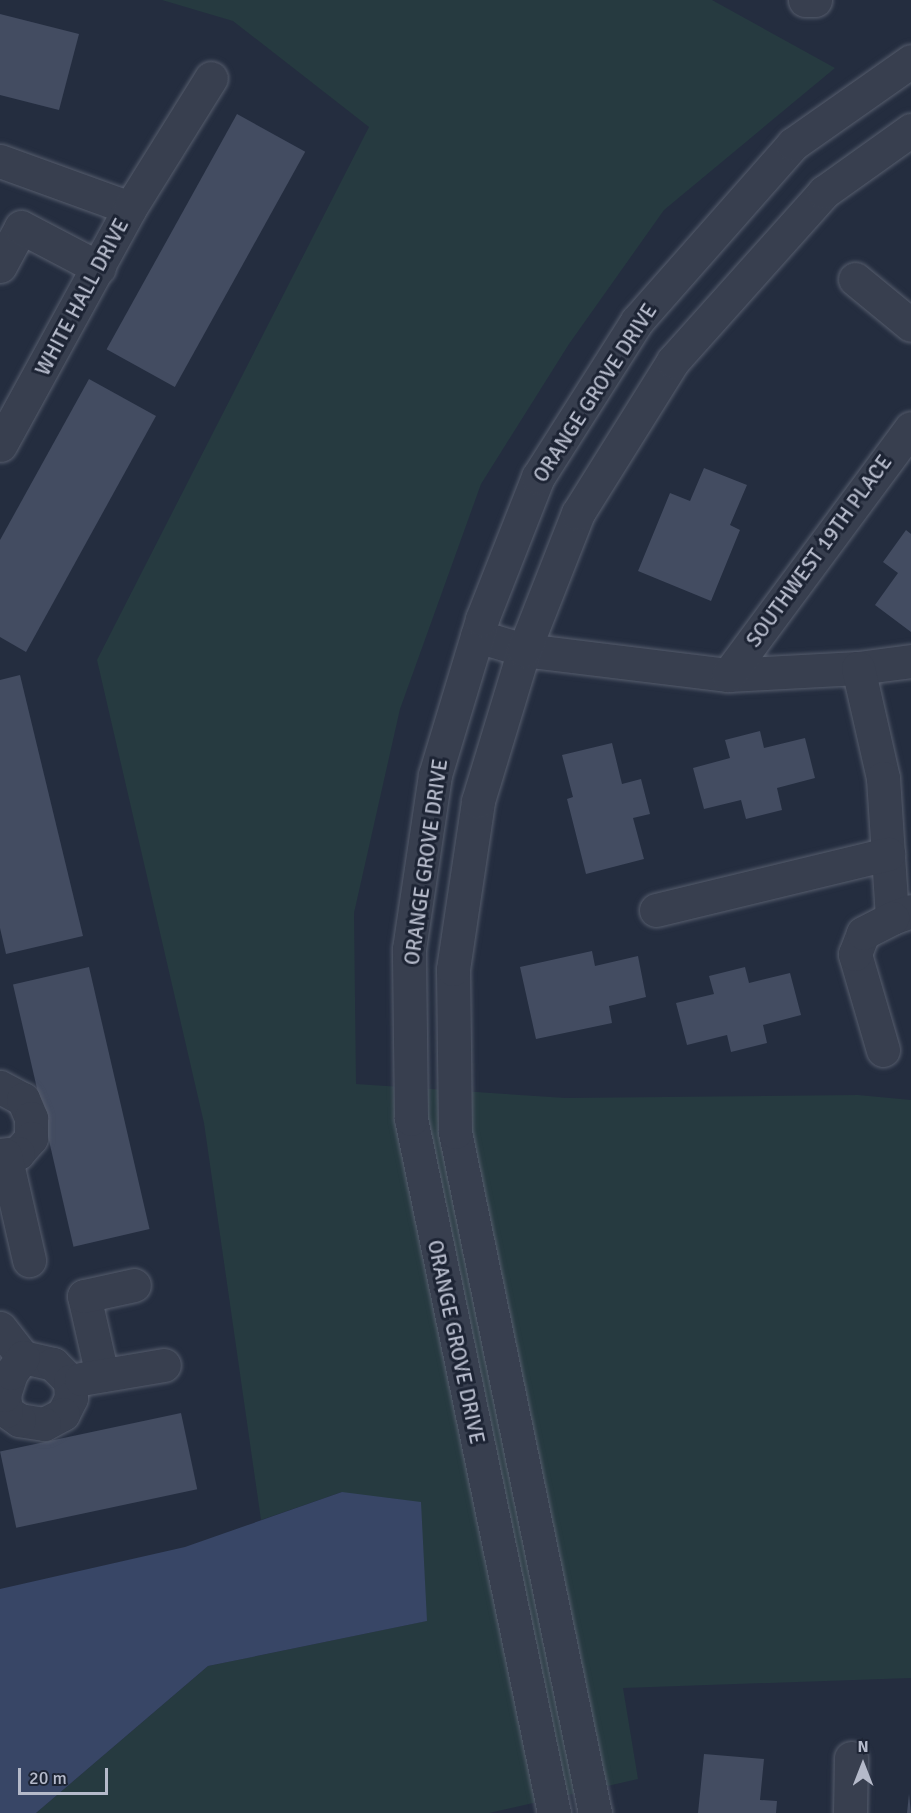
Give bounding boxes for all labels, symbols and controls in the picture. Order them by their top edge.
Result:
street label: WHITE HALL DRIVE [30,214,134,380]
street label: ORANGE GROVE DRIVE [528,299,662,487]
street label: SOUTHWEST 19TH PLACE [741,450,897,652]
street label: ORANGE GROVE DRIVE [399,757,453,967]
street label: ORANGE GROVE DRIVE [422,1238,490,1446]
north arrow [833,1735,893,1795]
text: N [857,1737,869,1757]
scale bar [21,1756,111,1794]
text: 20 m [29,1767,67,1789]

